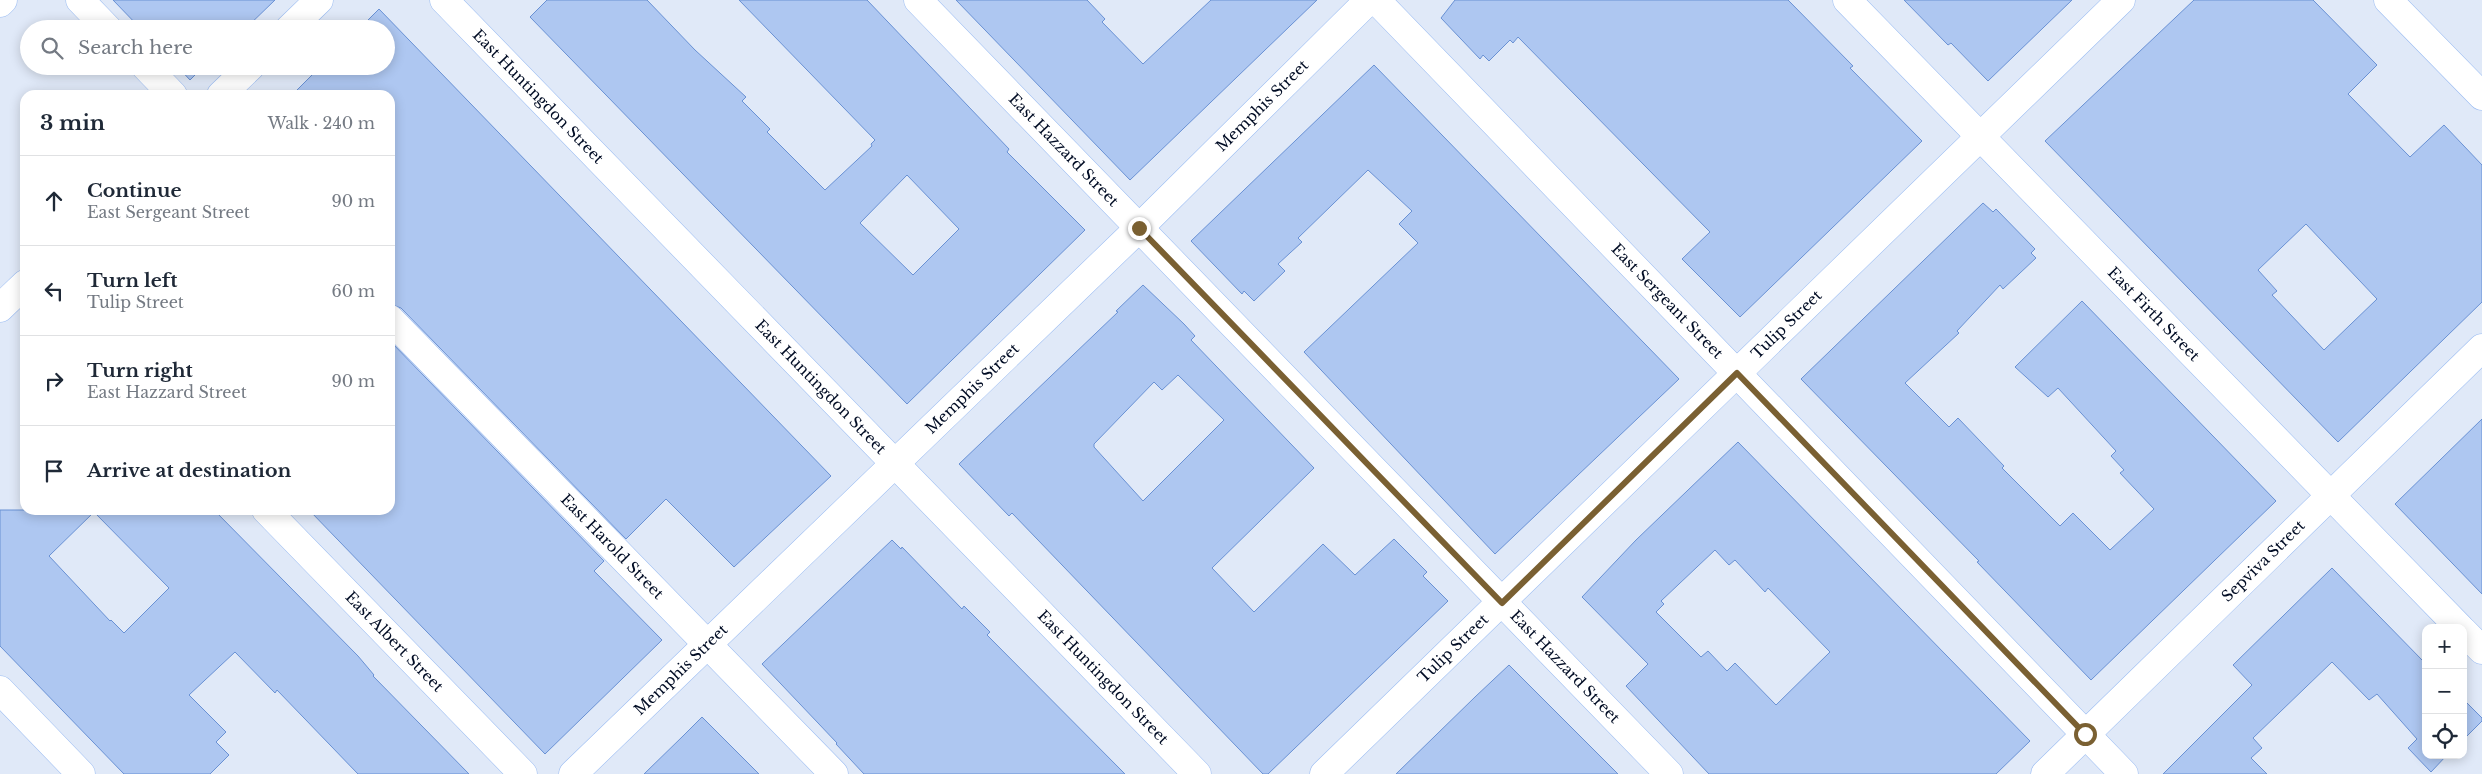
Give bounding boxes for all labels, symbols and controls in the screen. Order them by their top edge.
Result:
search box [20,20,395,75]
street label: East Huntingdon Street [469,25,608,168]
icon: search [38,34,66,62]
text: Search here [78,36,193,59]
street label: Memphis Street [1212,55,1312,155]
street label: East Hazzard Street [1005,89,1123,210]
text: 3 min [40,110,105,136]
text: Walk · 240 m [268,113,375,133]
text: Continue [87,179,182,202]
icon: ahead [40,187,68,215]
text: 90 m [332,191,375,211]
text: East Sergeant Street [87,202,250,222]
route end [1128,217,1151,240]
street label: East Sergeant Street [1608,239,1728,363]
street label: East Firth Street [2104,263,2204,365]
text: Turn left [87,269,178,292]
icon: left [40,277,68,305]
text: 60 m [332,281,375,301]
street label: Tulip Street [1747,286,1826,363]
text: Tulip Street [87,292,184,312]
street label: East Huntingdon Street [751,316,891,458]
street label: Memphis Street [921,339,1023,438]
text: Turn right [87,359,193,382]
icon: right [40,367,68,395]
text: 90 m [332,371,375,391]
text: East Hazzard Street [87,382,247,402]
icon: arrive [40,457,68,485]
text: Arrive at destination [87,459,291,482]
street label: East Harold Street [557,490,668,603]
street label: Sepviva Street [2217,516,2309,606]
street label: East Albert Street [342,587,448,696]
street label: East Huntingdon Street [1034,606,1173,748]
street label: East Hazzard Street [1506,606,1625,727]
street label: Tulip Street [1414,610,1492,687]
street label: Memphis Street [630,620,732,719]
map controls [2422,624,2467,759]
button: + [2422,624,2467,669]
button: − [2422,669,2467,714]
button: locate [2422,714,2467,759]
route start [2074,723,2097,746]

